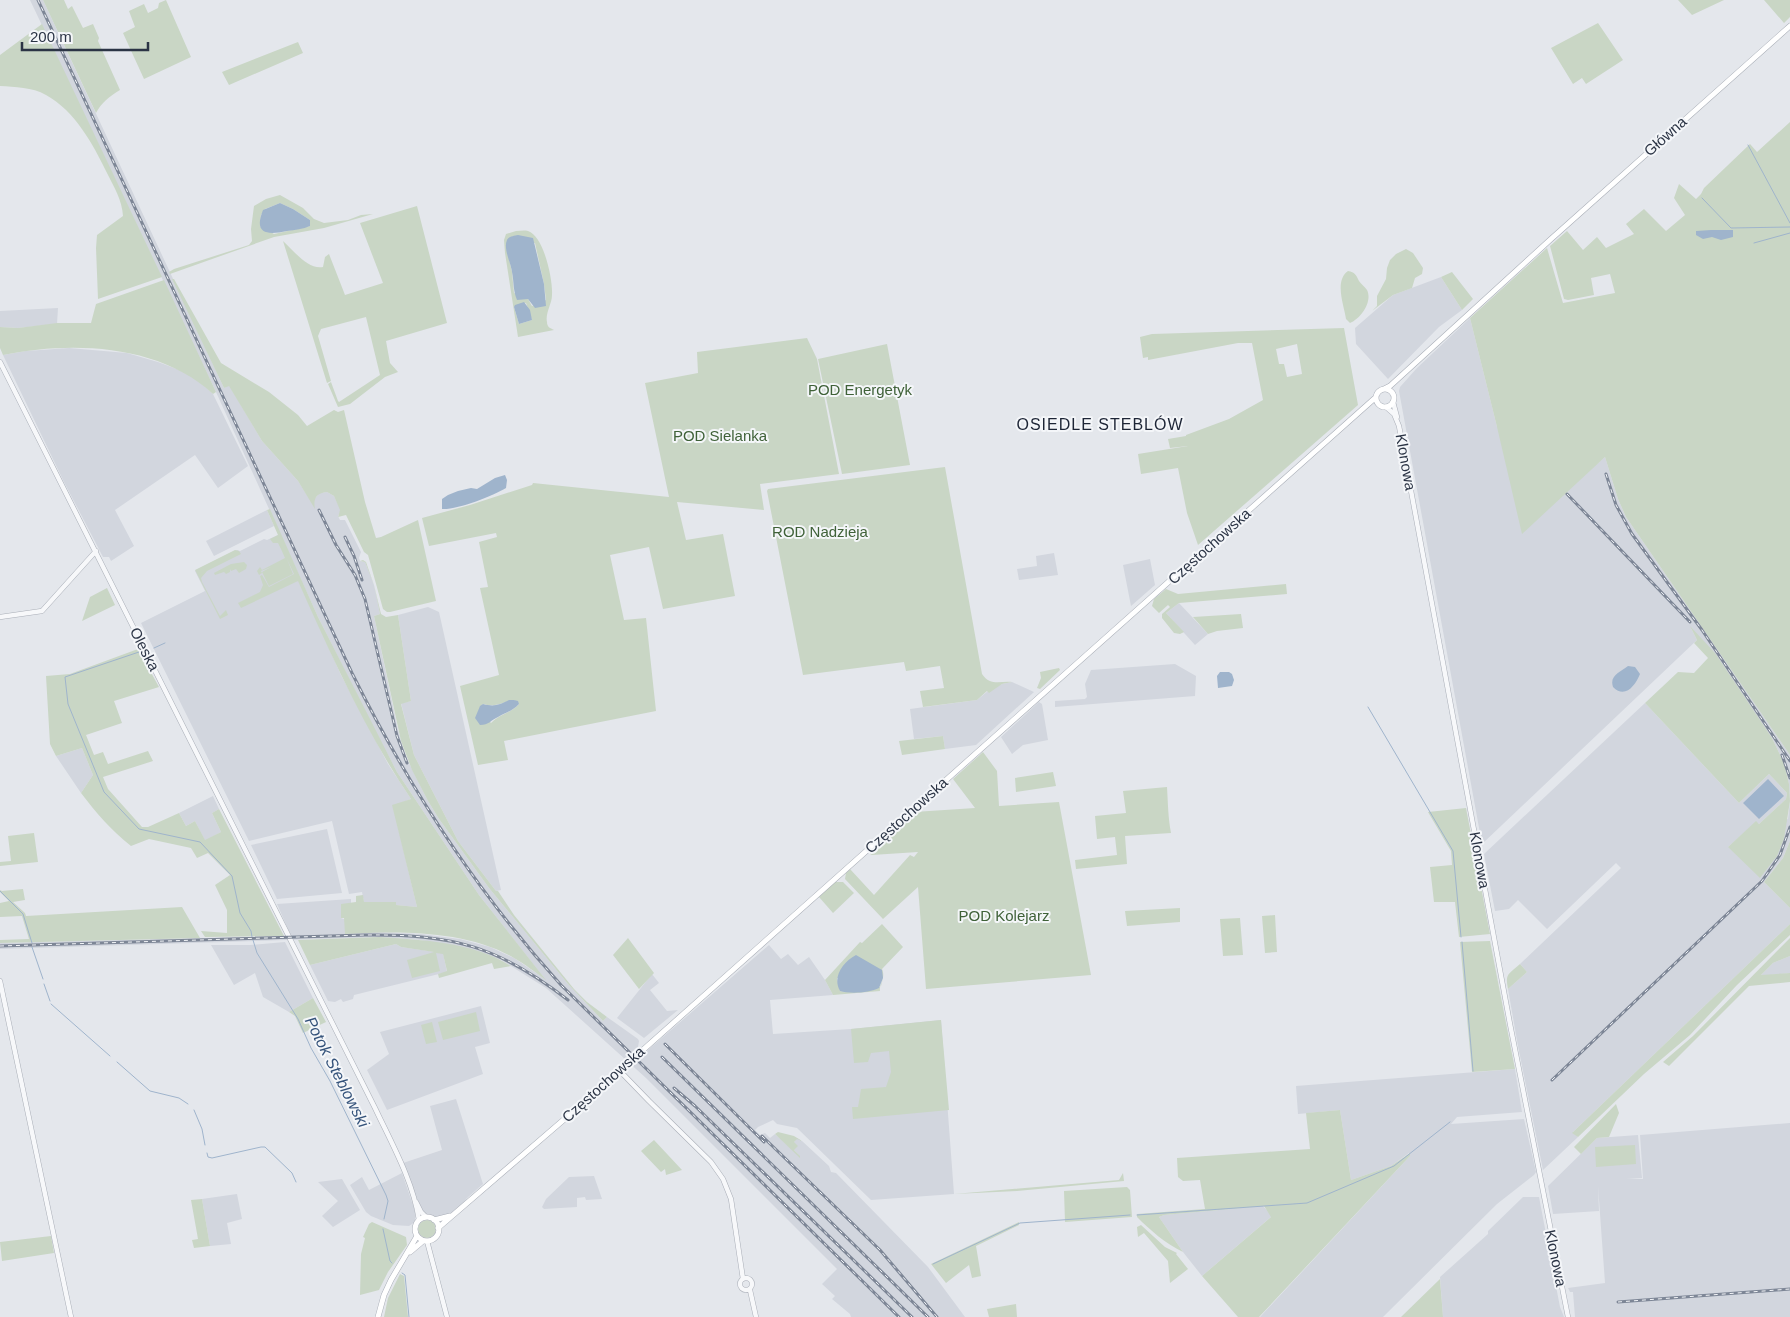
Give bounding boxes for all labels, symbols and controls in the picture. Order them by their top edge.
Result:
scale bar [22,20,149,52]
text: 200 m [30,28,72,45]
street label: Główna [1640,112,1690,159]
park label: POD Energetyk [808,381,913,398]
district label: OSIEDLE STEBLÓW [1016,415,1184,433]
park label: POD Sielanka [673,427,768,444]
street label: Klonowa [1393,432,1419,492]
street label: Częstochowska [1164,504,1254,587]
park label: ROD Nadzieja [772,523,869,540]
street label: Oleska [127,624,163,674]
street label: Częstochowska [861,773,951,856]
street label: Klonowa [1467,830,1493,890]
park label: POD Kolejarz [959,907,1049,924]
water label: Potok Steblowski [302,1014,372,1131]
street label: Częstochowska [558,1042,648,1125]
street label: Klonowa [1542,1228,1570,1289]

